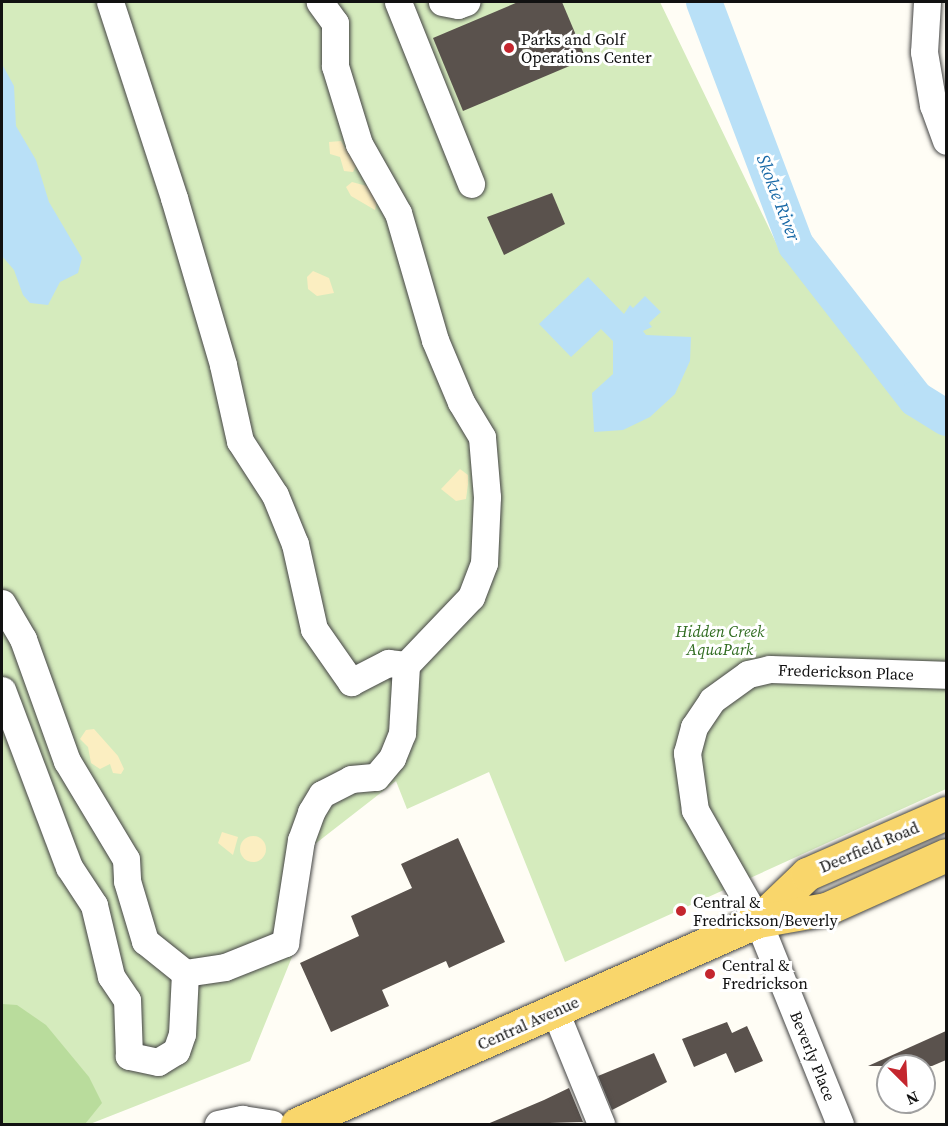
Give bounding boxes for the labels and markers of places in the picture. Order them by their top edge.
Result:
place label: Parks and Golf Operations Center [521,29,652,67]
marker: Parks and Golf Operations Center [502,41,516,55]
place label: Central & Fredrickson/Beverly [693,892,838,930]
marker: Central & Fredrickson/Beverly [674,904,688,918]
place label: Central & Fredrickson [722,955,808,993]
marker: Central & Fredrickson [703,967,717,981]

